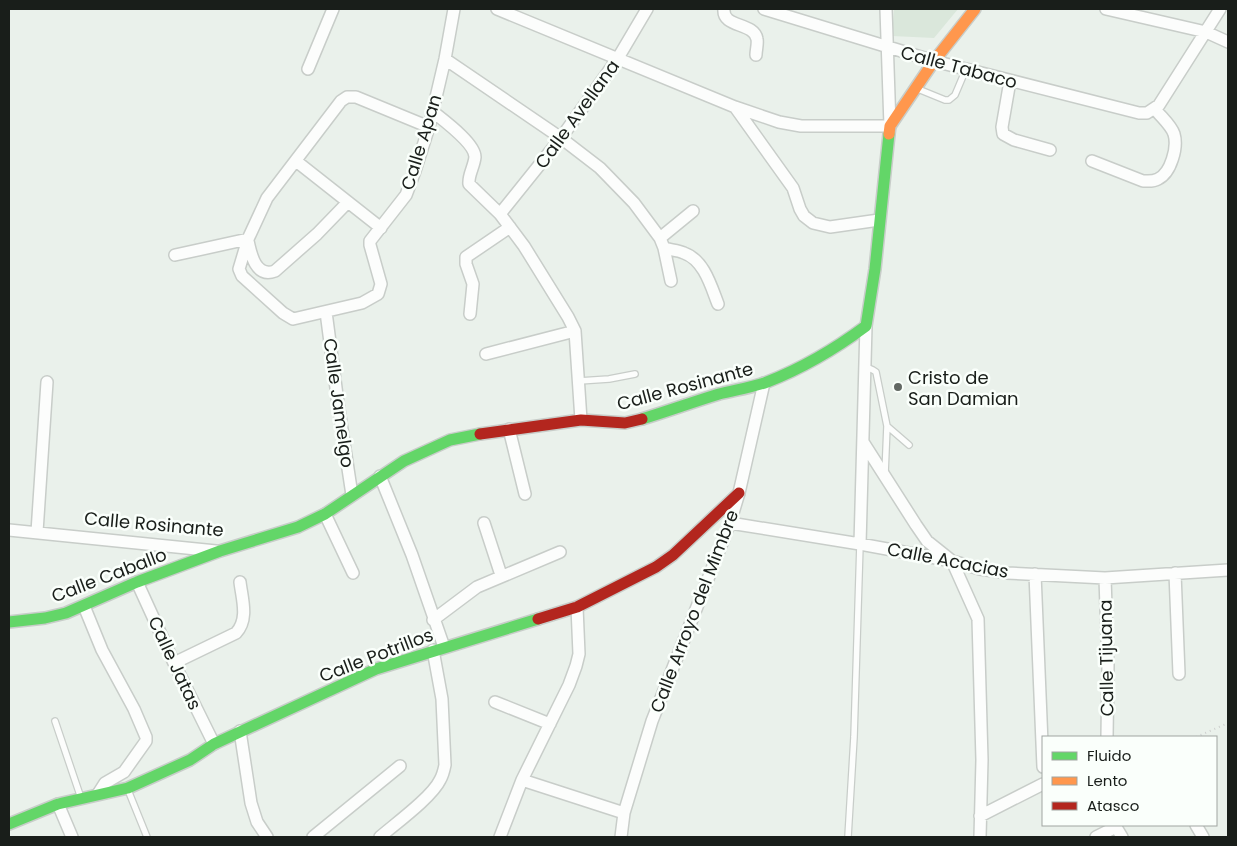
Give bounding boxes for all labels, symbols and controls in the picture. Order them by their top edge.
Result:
street label: Calle Tabaco [898,39,1020,95]
street label: Calle Avellana [529,54,625,174]
street label: Calle Apan [395,91,447,193]
street label: Calle Jamelgo [318,337,360,469]
street label: Calle Rosinante [614,356,756,416]
place label: Cristo de San Damian [908,365,1019,411]
marker: Cristo de San Damian [892,381,904,393]
street label: Calle Rosinante [83,505,225,543]
street label: Calle Arroyo del Mimbre [644,506,744,716]
street label: Calle Acacias [885,536,1011,584]
street label: Calle Caballo [48,542,170,608]
street label: Calle Tijuana [1092,599,1120,717]
street label: Calle Jatas [142,612,208,714]
street label: Calle Potrillos [315,622,437,688]
legend [1042,736,1217,826]
text: Fluido [1087,745,1131,766]
text: Lento [1087,770,1127,791]
text: Atasco [1087,795,1139,816]

